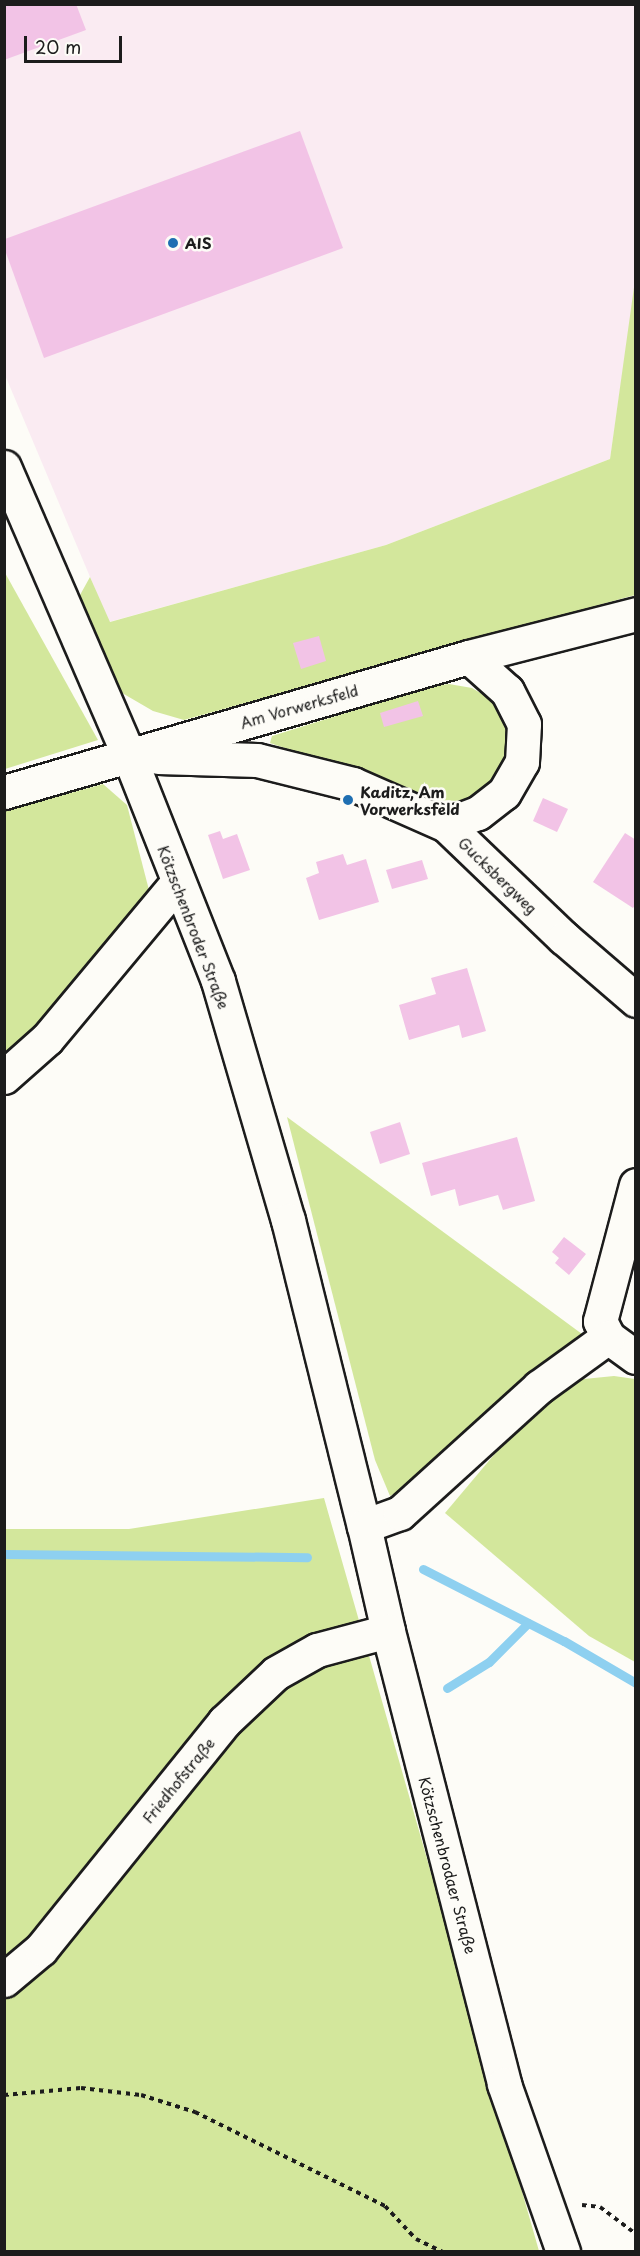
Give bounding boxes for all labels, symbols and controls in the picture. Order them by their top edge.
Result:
scale bar [27,24,124,62]
text: 20 m [35,33,81,60]
place label: AIS [185,234,211,252]
marker: AIS [166,236,180,250]
street label: Am Vorwerksfeld [238,680,360,732]
place label: Kaditz, Am Vorwerksfeld [360,782,459,817]
marker: Kaditz, Am Vorwerksfeld [341,793,355,807]
street label: Gucksbergweg [455,833,541,917]
street label: Kötzschenbroder Straße [154,842,234,1012]
street label: Friedhofstraße [138,1734,218,1826]
street label: Kötzschenbrodaer Straße [416,1774,480,1956]

